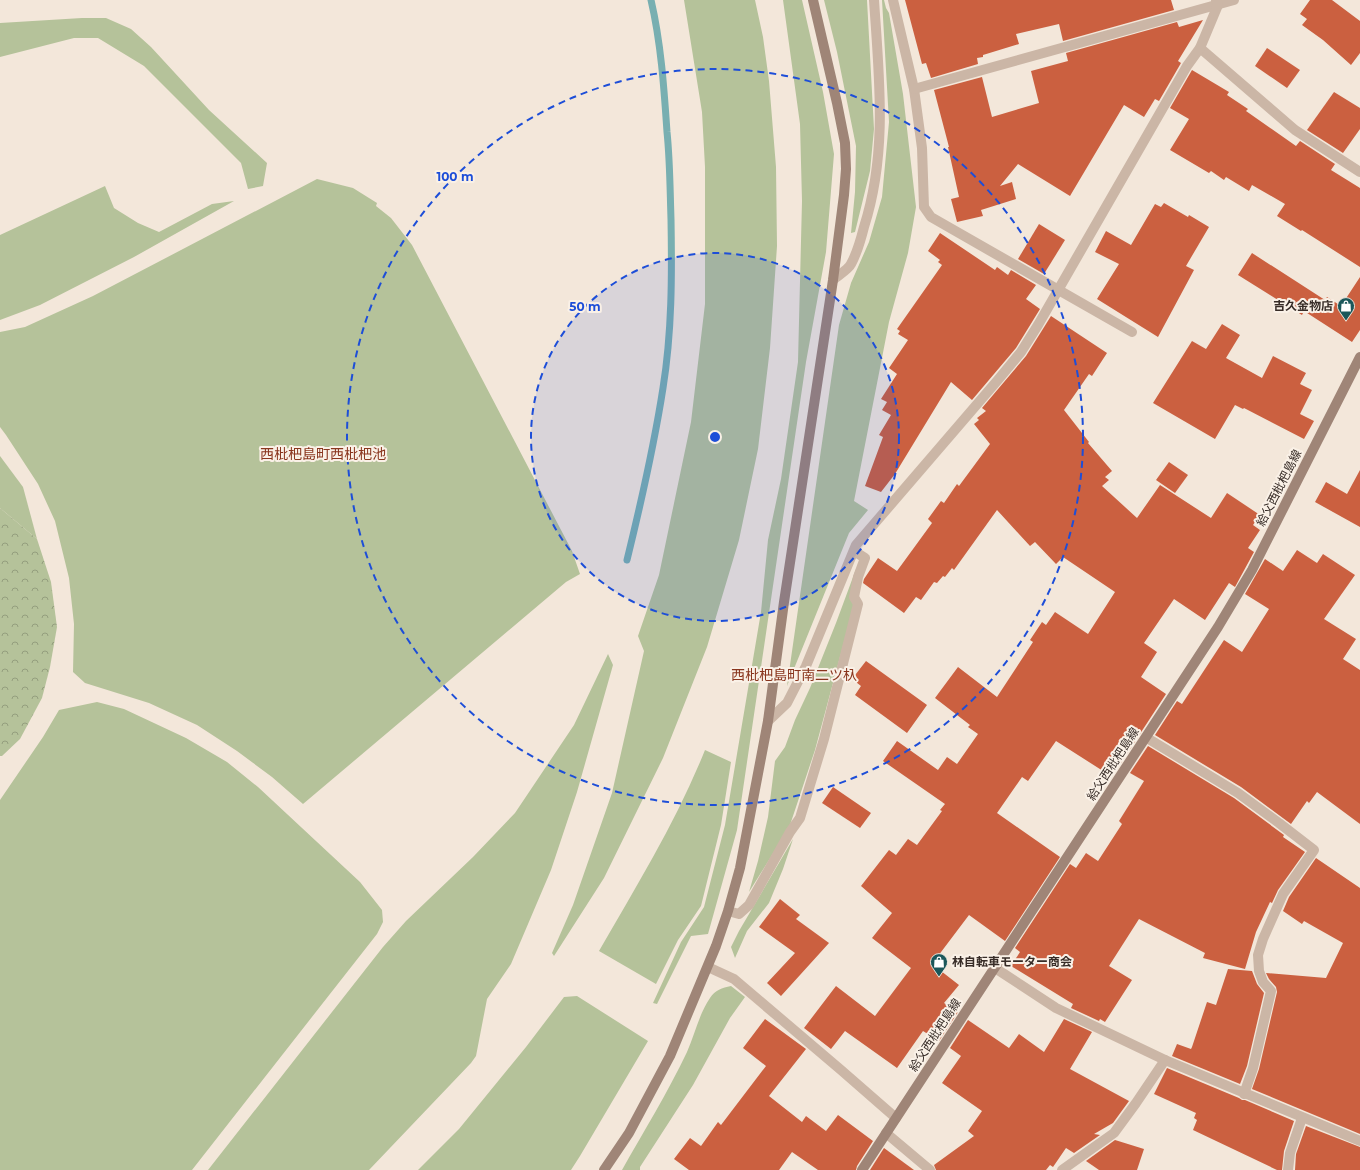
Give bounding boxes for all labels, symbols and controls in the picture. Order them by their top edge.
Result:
text: 100 m [437,169,473,184]
shop icon: 吉久金物店 [1336,296,1356,321]
place label: 吉久金物店 [1273,298,1333,313]
text: 50 m [569,299,601,314]
centre of rings [708,430,722,444]
district label: 西枇杷島町西枇杷池 [260,445,386,463]
street label: 給父西枇杷島線 [1253,447,1304,529]
district label: 西枇杷島町南二ツ杁 [731,666,857,684]
street label: 給父西枇杷島線 [1083,724,1142,803]
shop icon: 林自転車モーター商会 [929,952,949,977]
place label: 林自転車モーター商会 [952,954,1072,969]
street label: 給父西枇杷島線 [905,995,964,1074]

